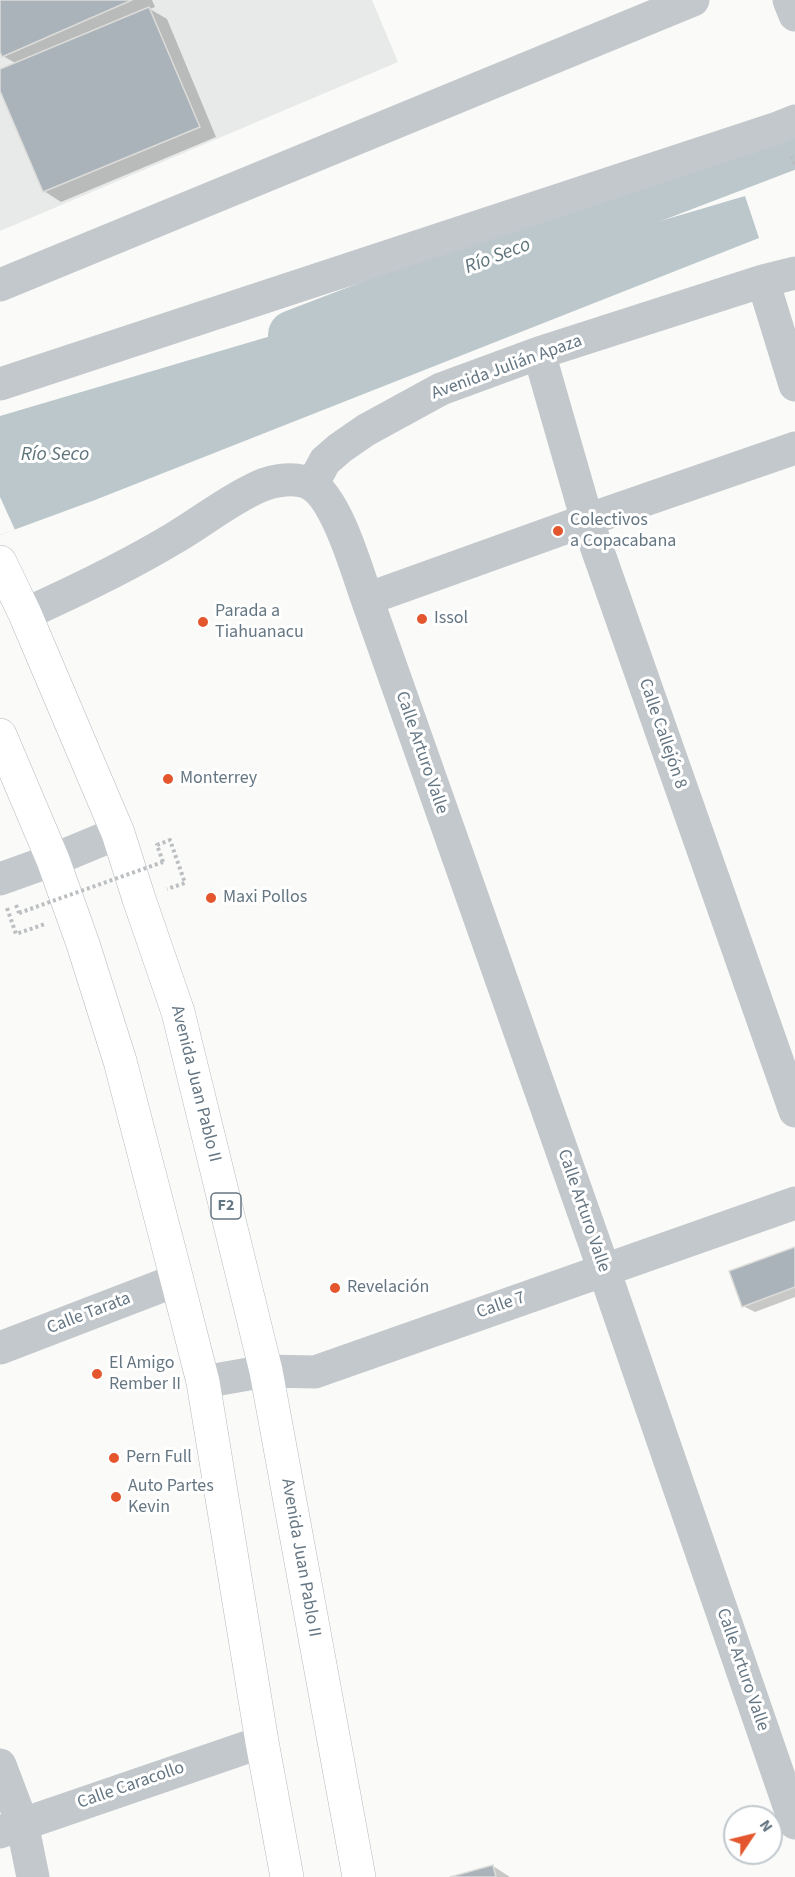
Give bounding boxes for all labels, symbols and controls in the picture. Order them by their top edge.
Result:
water label: Río Seco [462,234,534,280]
street label: Avenida Julián Apaza [429,331,585,405]
water label: Río Seco [21,444,89,468]
place label: Colectivos a Copacabana [570,510,676,552]
marker: Colectivos a Copacabana [551,524,565,538]
place label: Parada a Tiahuanacu [215,601,304,644]
place label: Issol [434,608,468,630]
marker: Issol [415,612,429,626]
marker: Parada a Tiahuanacu [196,615,210,629]
street label: Calle Callejón 8 [633,676,691,792]
street label: Calle Arturo Valle [390,689,452,817]
place label: Monterrey [180,768,257,790]
marker: Monterrey [161,772,175,786]
place label: Maxi Pollos [223,887,307,909]
marker: Maxi Pollos [204,891,218,905]
street label: Avenida Juan Pablo II [165,1003,225,1165]
street label: Calle Arturo Valle [552,1147,614,1275]
road number: F2 [211,1193,241,1219]
place label: Revelación [347,1277,429,1299]
marker: Revelación [328,1281,342,1295]
street label: Calle Tarata [44,1288,134,1340]
street label: Calle 7 [474,1288,528,1324]
place label: El Amigo Rember II [109,1353,181,1396]
marker: El Amigo Rember II [90,1367,104,1381]
place label: Pern Full [126,1447,192,1469]
marker: Pern Full [107,1451,121,1465]
place label: Auto Partes Kevin [128,1476,214,1518]
street label: Avenida Juan Pablo II [275,1477,325,1639]
marker: Auto Partes Kevin [109,1490,123,1504]
street label: Calle Arturo Valle [711,1606,773,1734]
street label: Calle Caracollo [75,1758,187,1814]
north arrow [723,1805,783,1865]
text: N [754,1815,778,1836]

